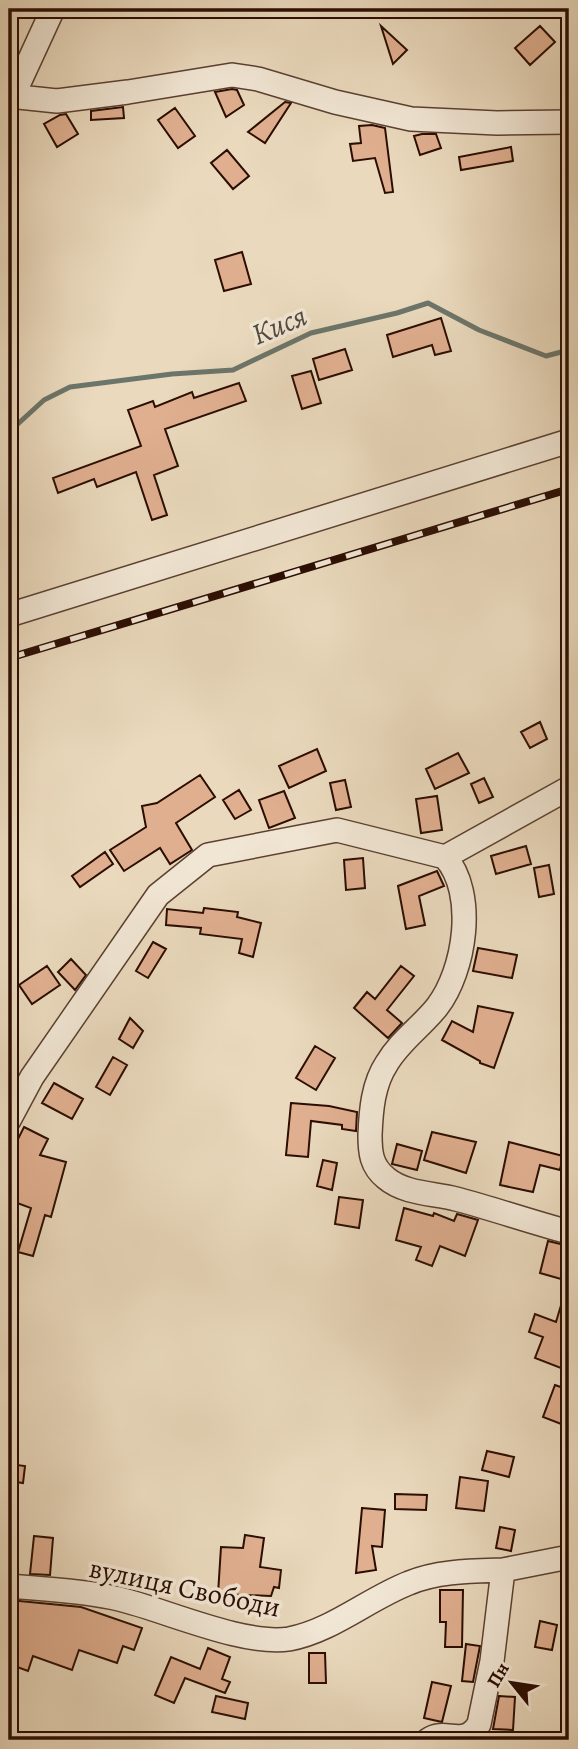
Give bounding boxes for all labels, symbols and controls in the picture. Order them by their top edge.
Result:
water label: Кися [245,296,313,354]
street label: вулиця Свободи [86,1549,284,1627]
north arrow [476,1648,546,1718]
text: Пн [481,1658,516,1692]

